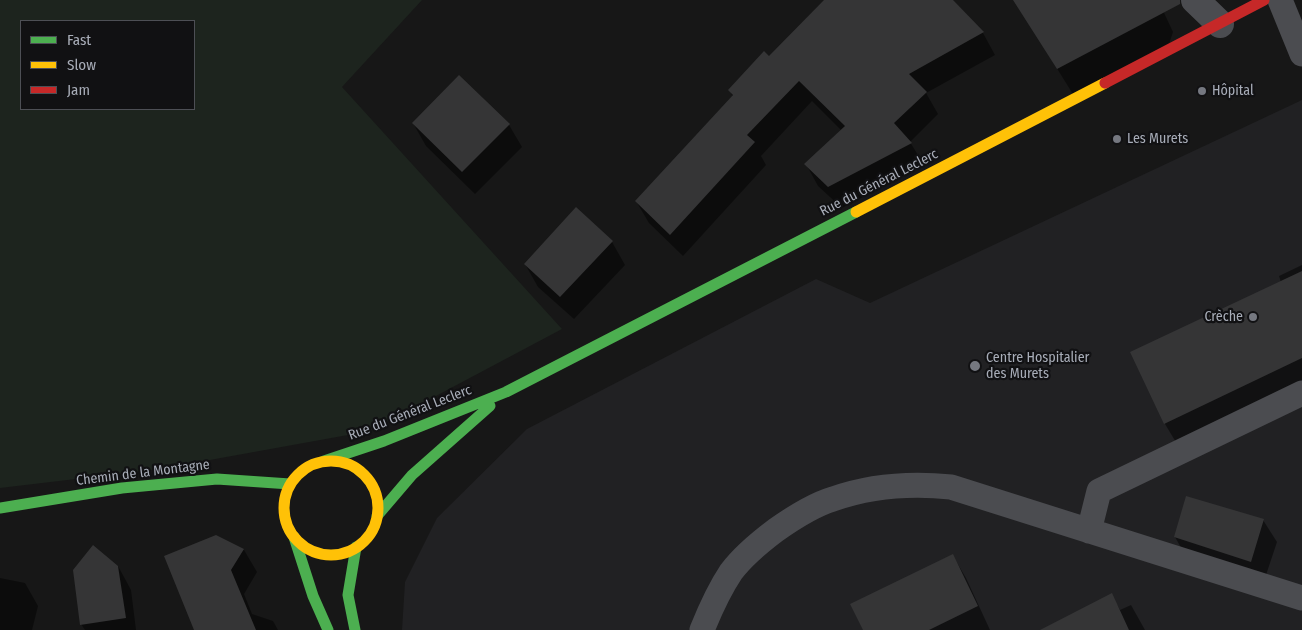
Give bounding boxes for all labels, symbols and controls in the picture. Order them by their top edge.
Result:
legend [20,20,195,110]
text: Fast [67,31,91,49]
text: Slow [67,56,96,74]
text: Jam [67,81,90,99]
place label: Hôpital [1212,83,1254,99]
marker: Hôpital [1196,85,1208,97]
place label: Les Murets [1127,131,1188,147]
marker: Les Murets [1111,133,1123,145]
street label: Rue du Général Leclerc [817,146,941,220]
place label: Crèche [1204,309,1243,325]
marker: Crèche [1247,311,1259,323]
place label: Centre Hospitalier des Murets [986,350,1089,382]
marker: Centre Hospitalier des Murets [968,359,982,373]
street label: Rue du Général Leclerc [346,382,474,444]
street label: Chemin de la Montagne [75,456,211,490]

